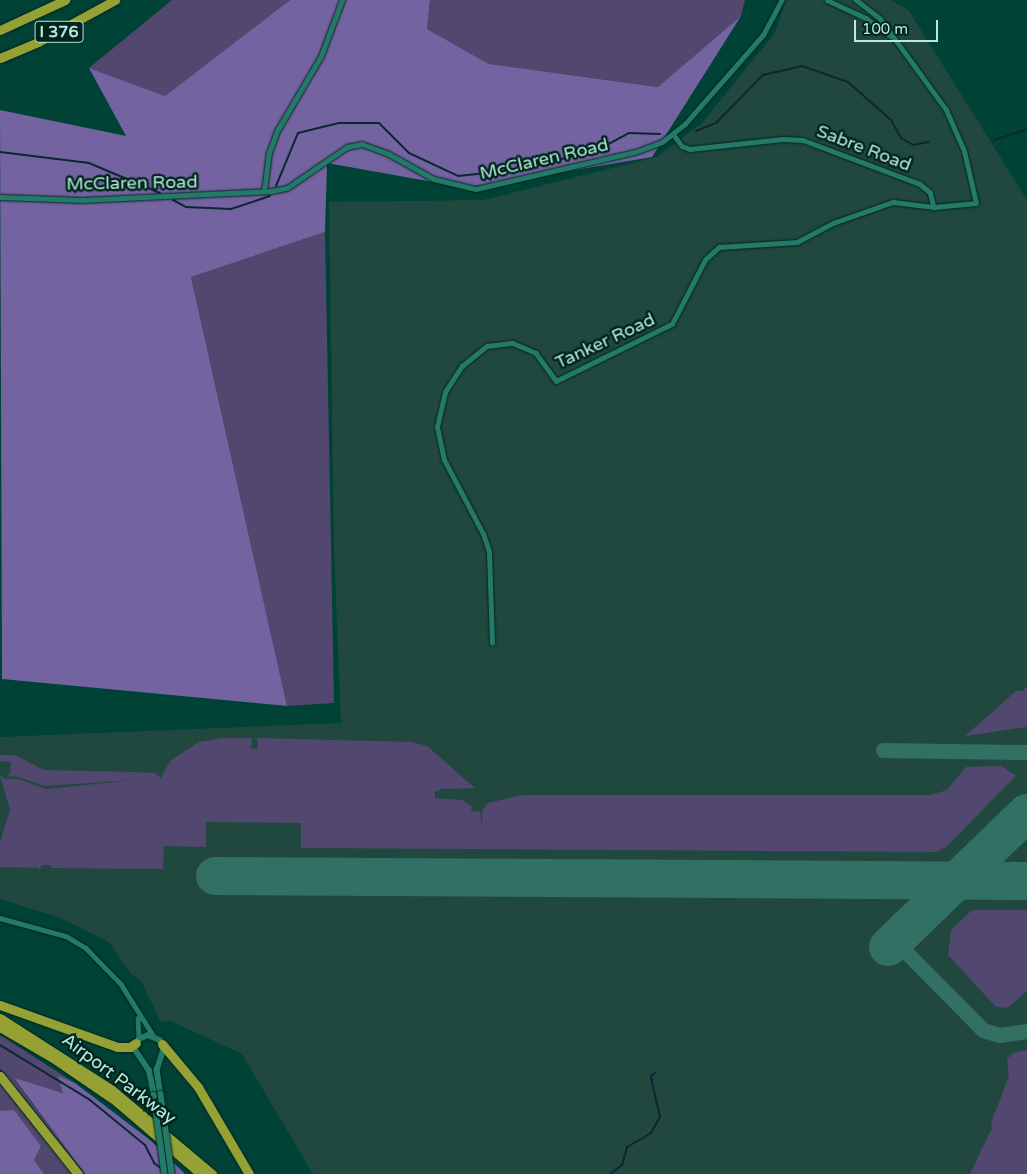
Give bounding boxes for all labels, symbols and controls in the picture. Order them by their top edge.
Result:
scale bar [857,10,941,42]
road number: I 376 [34,18,84,46]
text: 100 m [862,20,908,38]
street label: Sabre Road [814,120,914,176]
street label: McClaren Road [478,134,610,184]
street label: McClaren Road [66,171,198,195]
street label: Tanker Road [552,309,658,373]
street label: Airport Parkway [58,1029,180,1129]

